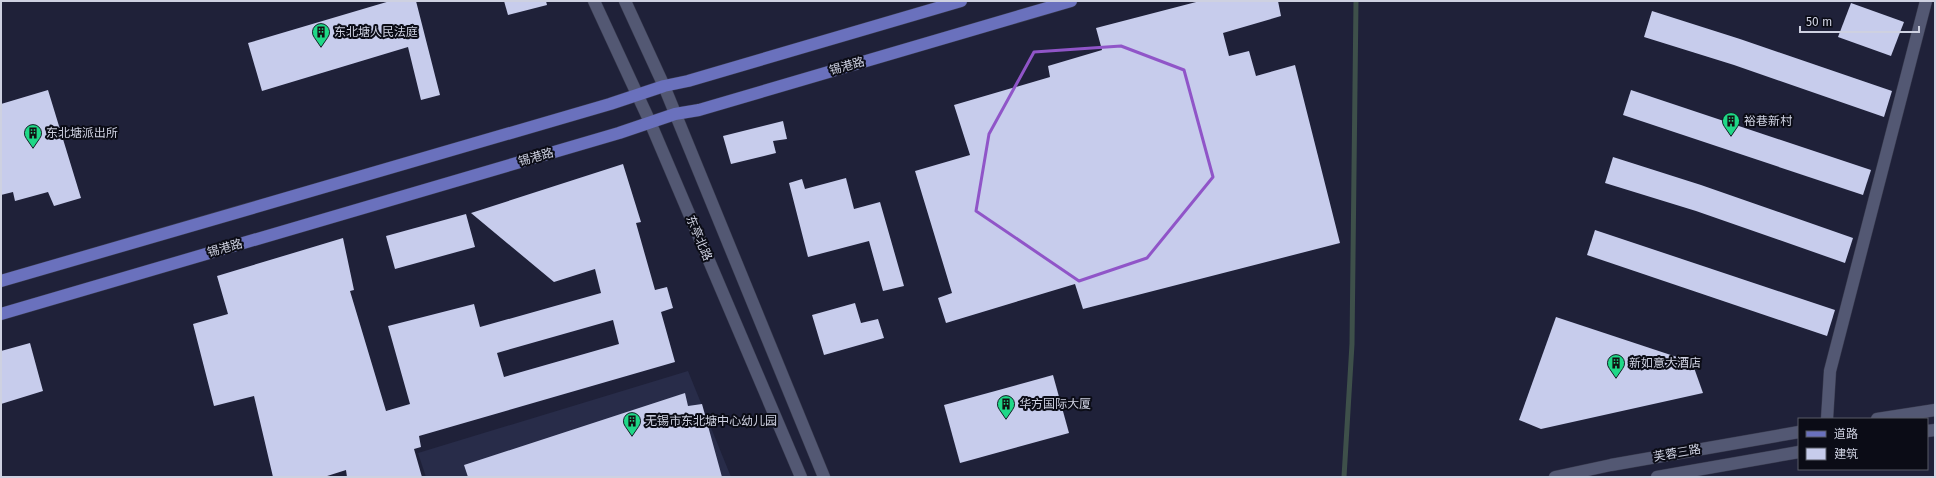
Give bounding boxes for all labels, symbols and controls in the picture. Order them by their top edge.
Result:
scale bar [1800,8,1919,34]
text: 50 m [1806,15,1832,29]
building icon: 东北塘人民法庭 [311,22,331,47]
place label: 东北塘人民法庭 [334,25,418,39]
street label: 锡港路 [828,54,866,78]
building icon: 裕巷新村 [1721,111,1741,136]
place label: 裕巷新村 [1744,114,1793,128]
building icon: 东北塘派出所 [23,123,43,148]
place label: 东北塘派出所 [46,126,118,140]
street label: 锡港路 [517,145,555,169]
street label: 东亭北路 [683,213,715,263]
street label: 锡港路 [206,236,244,260]
building icon: 新如意大酒店 [1606,353,1626,378]
place label: 新如意大酒店 [1629,356,1701,370]
building icon: 华方国际大厦 [996,394,1016,419]
place label: 华方国际大厦 [1019,397,1091,411]
building icon: 无锡市东北塘中心幼儿园 [622,411,642,436]
place label: 无锡市东北塘中心幼儿园 [645,414,777,428]
legend [1798,418,1928,470]
text: 道路 [1834,427,1858,441]
street label: 芙蓉三路 [1652,442,1702,464]
text: 建筑 [1834,447,1858,461]

